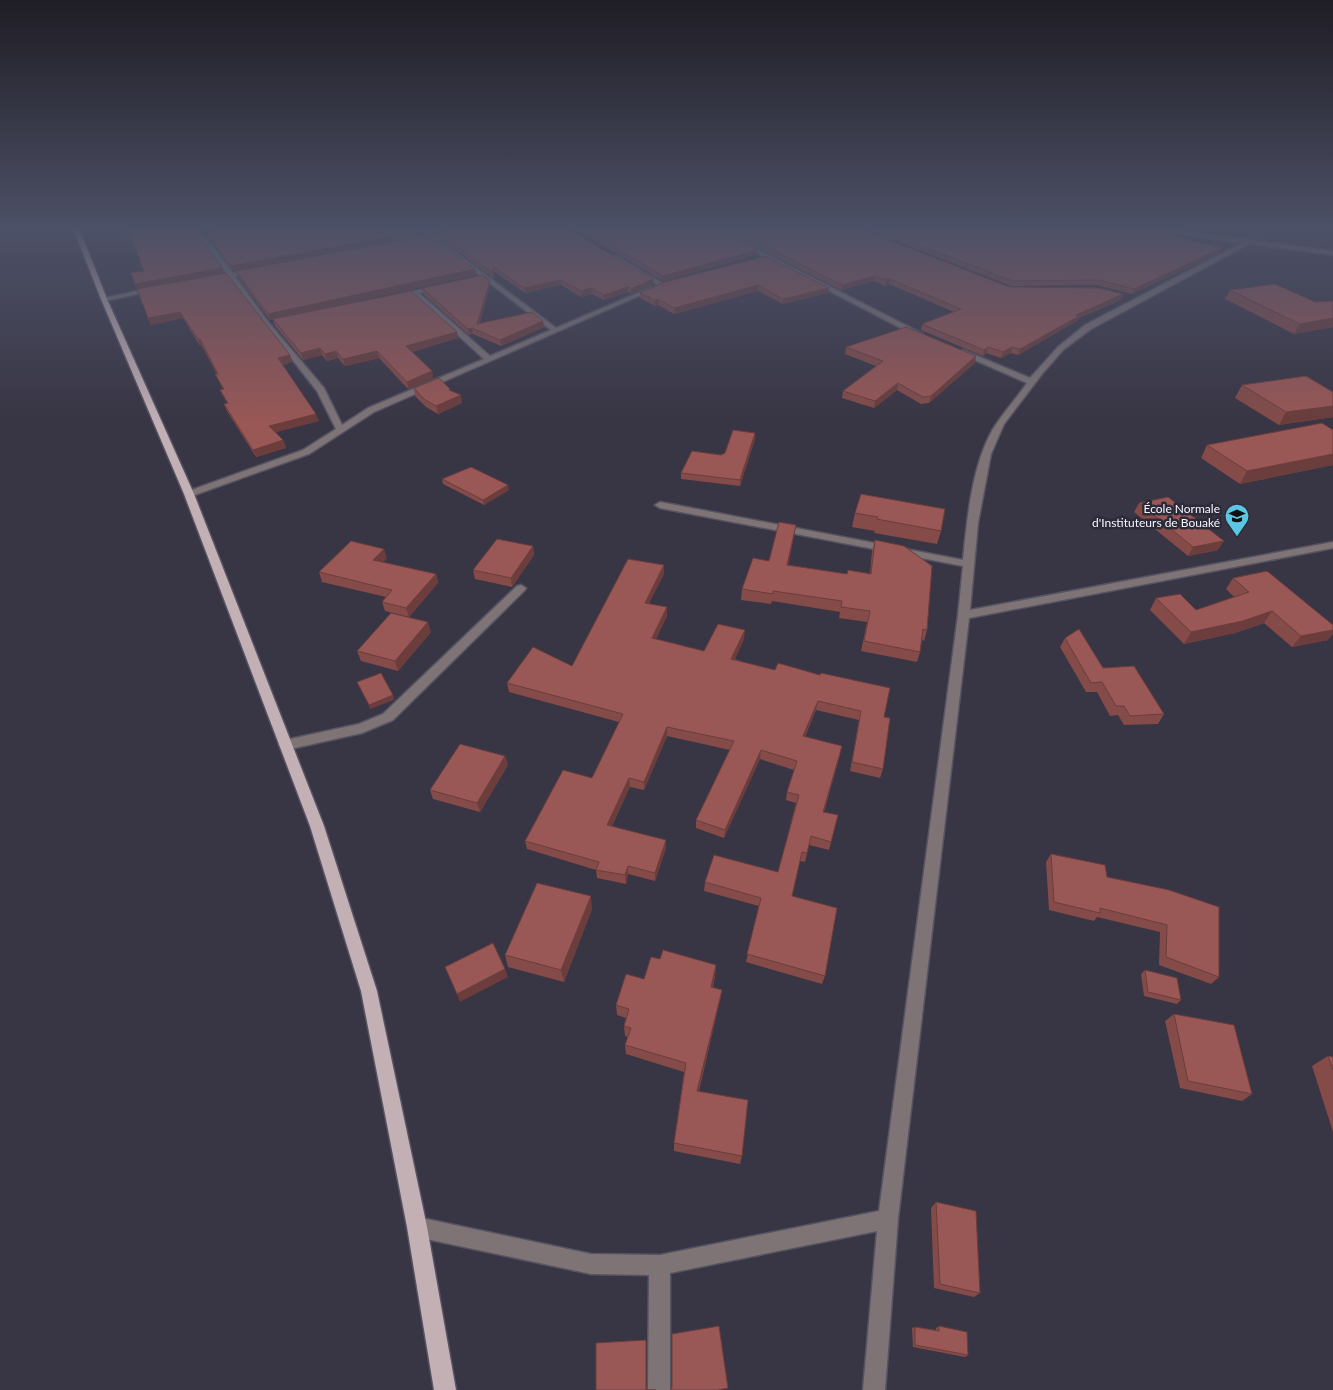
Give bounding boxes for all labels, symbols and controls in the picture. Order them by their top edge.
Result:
place label: École Normale d'Instituteurs de Bouaké [1092,501,1220,530]
school or university icon: École Normale d'Instituteurs de Bouaké [1224,503,1250,537]

